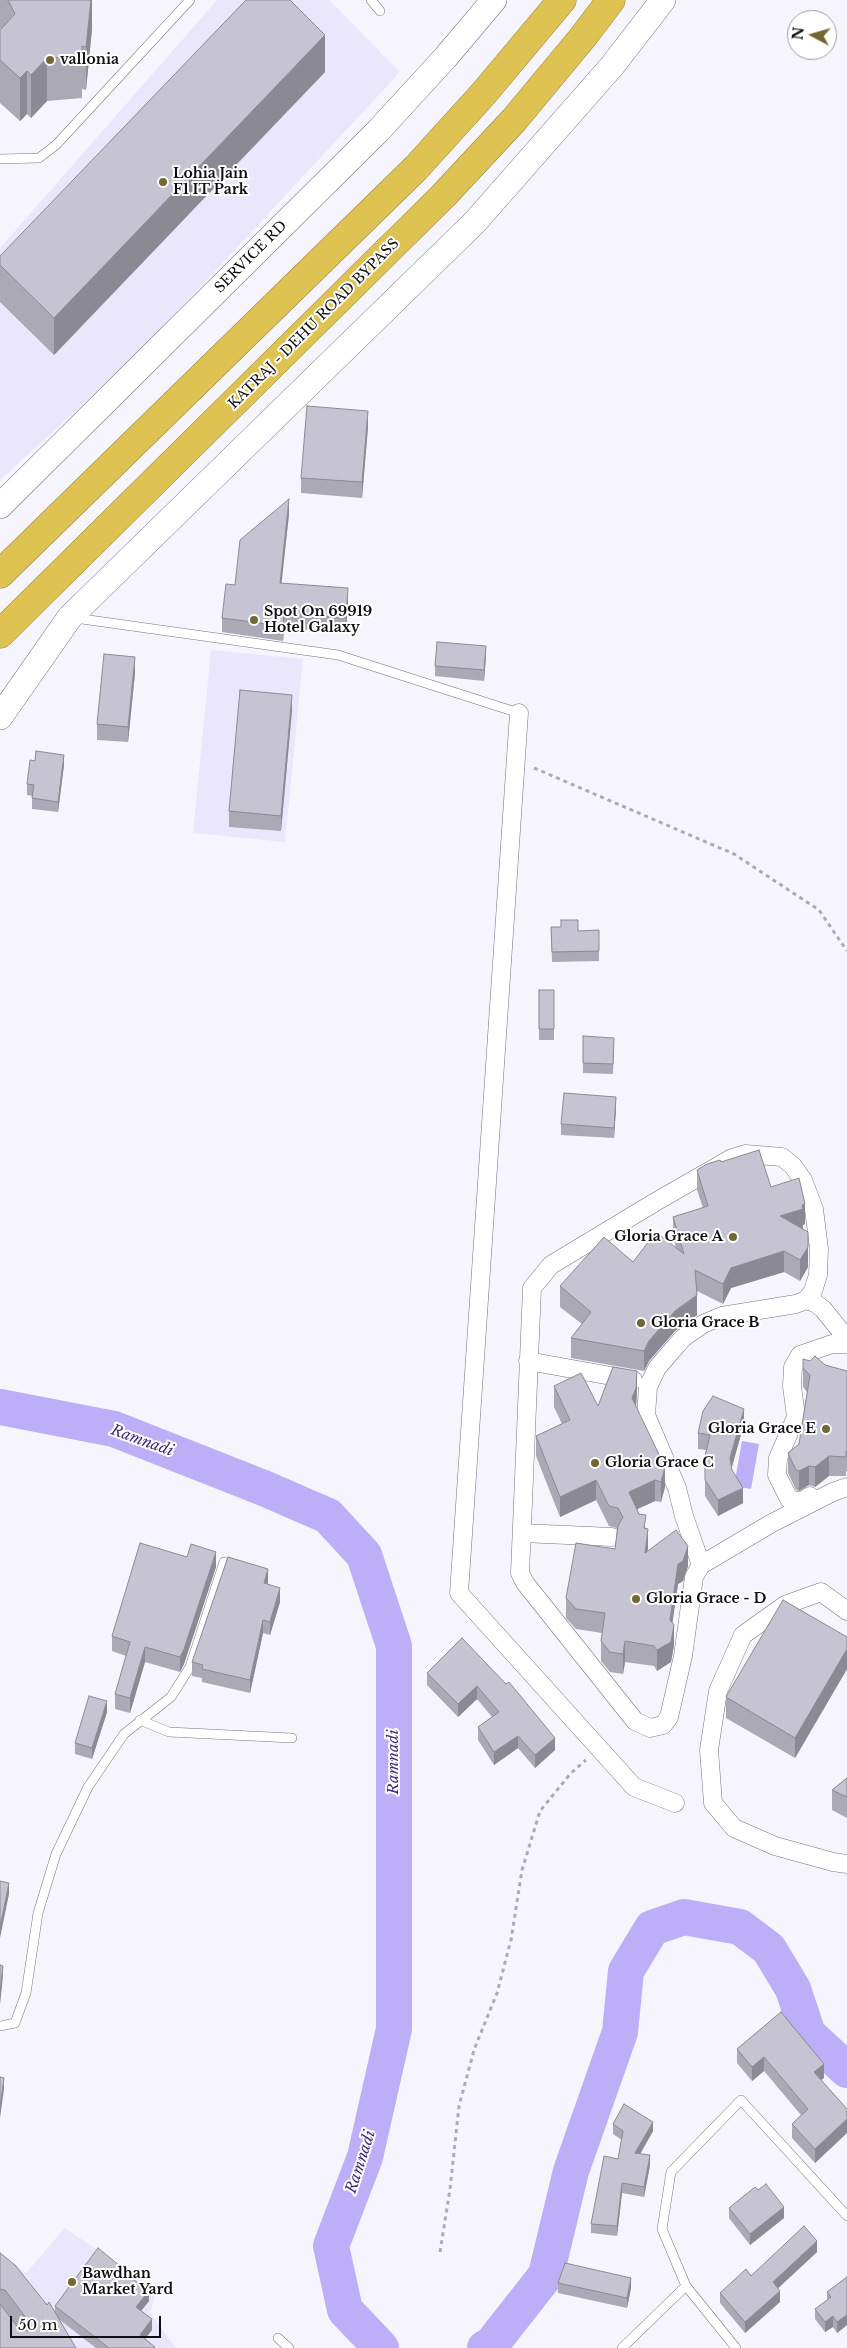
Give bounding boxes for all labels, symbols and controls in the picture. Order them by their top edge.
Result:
north arrow [787,10,837,60]
text: N [788,26,808,41]
place label: vallonia [60,52,119,68]
marker: vallonia [44,54,56,66]
place label: Lohia Jain F1 IT Park [173,166,248,198]
marker: Lohia Jain F1 IT Park [157,176,169,188]
street label: SERVICE RD [211,217,291,297]
street label: KATRAJ - DEHU ROAD BYPASS [225,235,403,413]
place label: Spot On 69919 Hotel Galaxy [264,604,372,636]
marker: Spot On 69919 Hotel Galaxy [248,614,260,626]
place label: Gloria Grace A [614,1229,723,1245]
marker: Gloria Grace A [727,1231,739,1243]
place label: Gloria Grace B [651,1315,759,1331]
marker: Gloria Grace B [635,1317,647,1329]
water label: Ramnadi [108,1421,176,1461]
place label: Gloria Grace E [708,1421,816,1437]
marker: Gloria Grace E [820,1423,832,1435]
place label: Gloria Grace C [605,1455,714,1471]
marker: Gloria Grace C [589,1457,601,1469]
place label: Gloria Grace - D [646,1591,766,1607]
marker: Gloria Grace - D [630,1593,642,1605]
water label: Ramnadi [385,1729,403,1795]
water label: Ramnadi [342,2128,380,2196]
place label: Bawdhan Market Yard [82,2266,173,2298]
marker: Bawdhan Market Yard [66,2276,78,2288]
scale bar [12,2306,164,2338]
text: 50 m [18,2315,58,2334]

